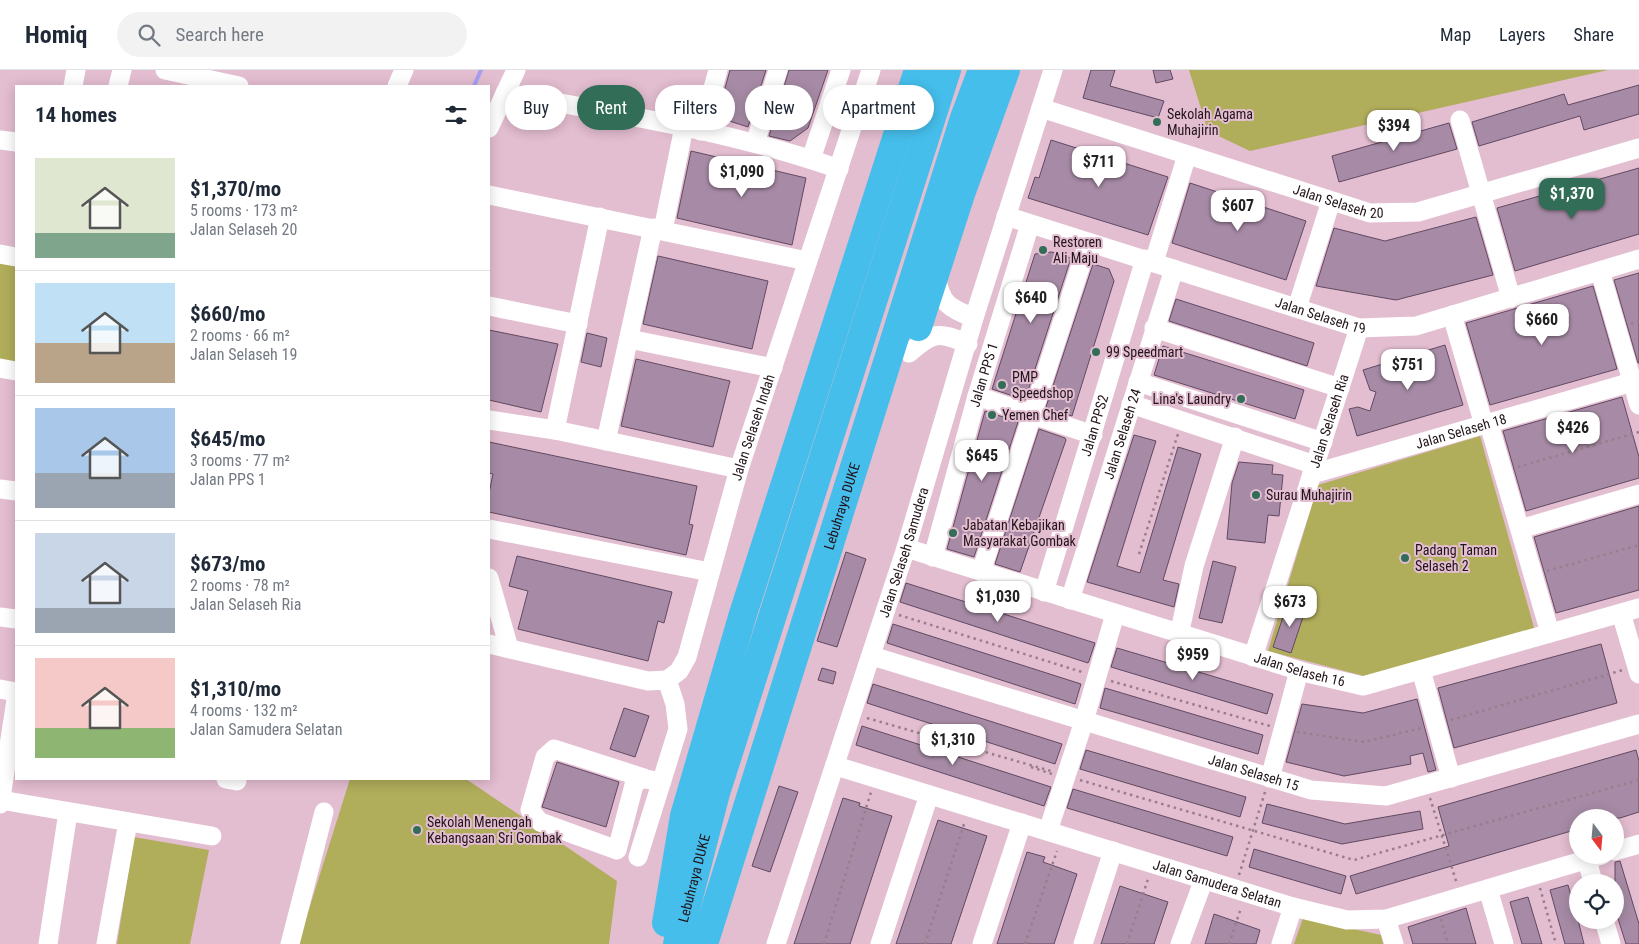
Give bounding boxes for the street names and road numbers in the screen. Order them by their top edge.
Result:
street label: Jalan Selaseh 20 [1291,181,1384,221]
street label: Jalan Selaseh 19 [1273,294,1366,336]
street label: Jalan PPS 1 [966,341,1001,409]
street label: Jalan Selaseh Indah [728,372,778,482]
street label: Jalan Selaseh Ria [1306,372,1352,470]
street label: Jalan Selaseh 24 [1100,387,1144,481]
street label: Jalan PPS2 [1078,393,1111,458]
street label: Jalan Selaseh 18 [1414,410,1508,452]
street label: Lebuhraya DUKE [821,461,863,552]
street label: Jalan Selaseh Samudera [876,485,932,620]
street label: Jalan Selaseh 16 [1252,649,1347,690]
street label: Jalan Selaseh 15 [1206,751,1301,794]
street label: Lebuhraya DUKE [675,832,713,924]
street label: Jalan Samudera Selatan [1151,856,1283,911]

